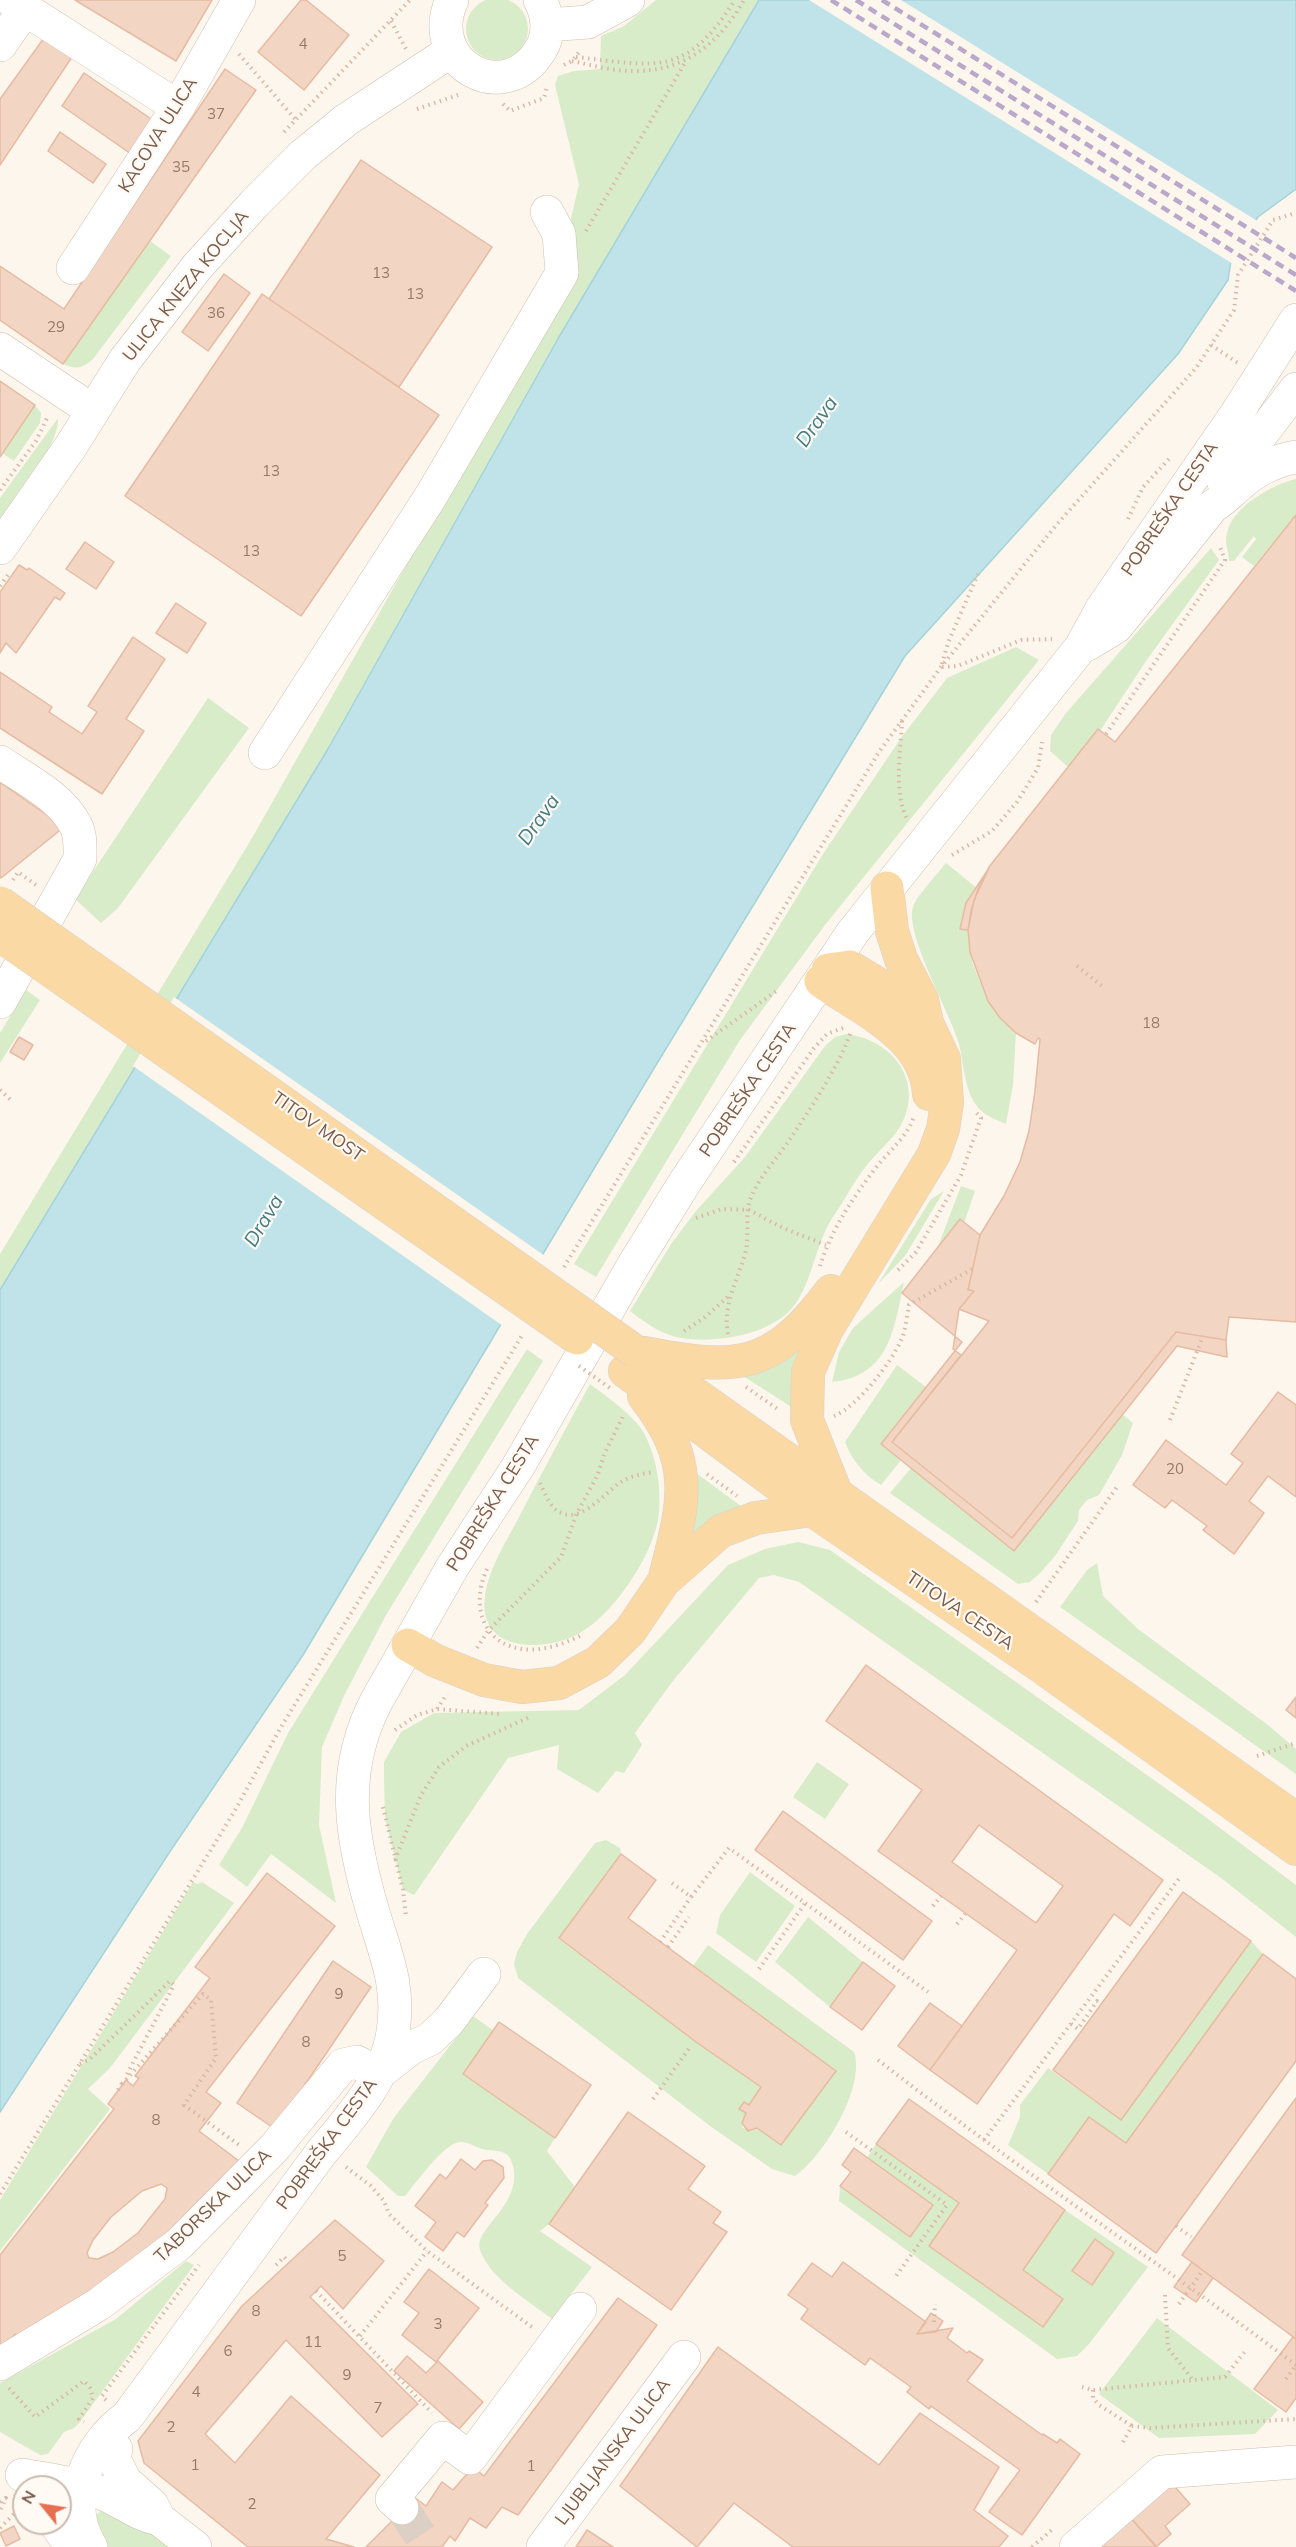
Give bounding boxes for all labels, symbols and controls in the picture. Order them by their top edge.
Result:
house number: 4 [299,35,307,53]
street label: KACOVA ULICA [114,73,202,197]
house number: 37 [207,105,225,123]
house number: 35 [172,158,190,176]
street label: ULICA KNEZA KOCLJA [118,206,254,366]
house number: 13 [372,264,390,282]
house number: 13 [406,285,424,303]
house number: 36 [207,304,225,322]
house number: 29 [47,318,65,336]
water label: Drava [791,392,843,452]
street label: POBREŠKA CESTA [1117,438,1223,580]
house number: 13 [262,462,280,480]
house number: 13 [242,542,260,560]
water label: Drava [513,790,565,850]
house number: 18 [1142,1014,1160,1032]
street label: POBREŠKA CESTA [695,1019,801,1161]
street label: TITOV MOST [268,1087,368,1167]
water label: Drava [239,1191,289,1251]
street label: POBREŠKA CESTA [442,1431,544,1575]
house number: 20 [1166,1460,1184,1478]
street label: TITOVA CESTA [902,1567,1018,1655]
house number: 9 [335,1985,343,2003]
house number: 8 [302,2033,310,2051]
street label: POBREŠKA CESTA [272,2074,382,2214]
house number: 8 [152,2111,160,2129]
street label: TABORSKA ULICA [150,2145,276,2267]
house number: 5 [338,2247,346,2265]
house number: 8 [252,2302,260,2320]
house number: 3 [434,2315,442,2333]
house number: 11 [304,2333,322,2351]
house number: 6 [224,2342,232,2360]
house number: 9 [343,2366,351,2384]
street label: LJUBLJANSKA ULICA [551,2374,675,2530]
house number: 4 [192,2383,200,2401]
house number: 7 [374,2399,382,2417]
house number: 2 [167,2418,175,2436]
house number: 1 [191,2456,199,2474]
house number: 1 [527,2457,535,2475]
north arrow [12,2475,72,2535]
text: N [16,2487,40,2507]
house number: 2 [248,2495,256,2513]

